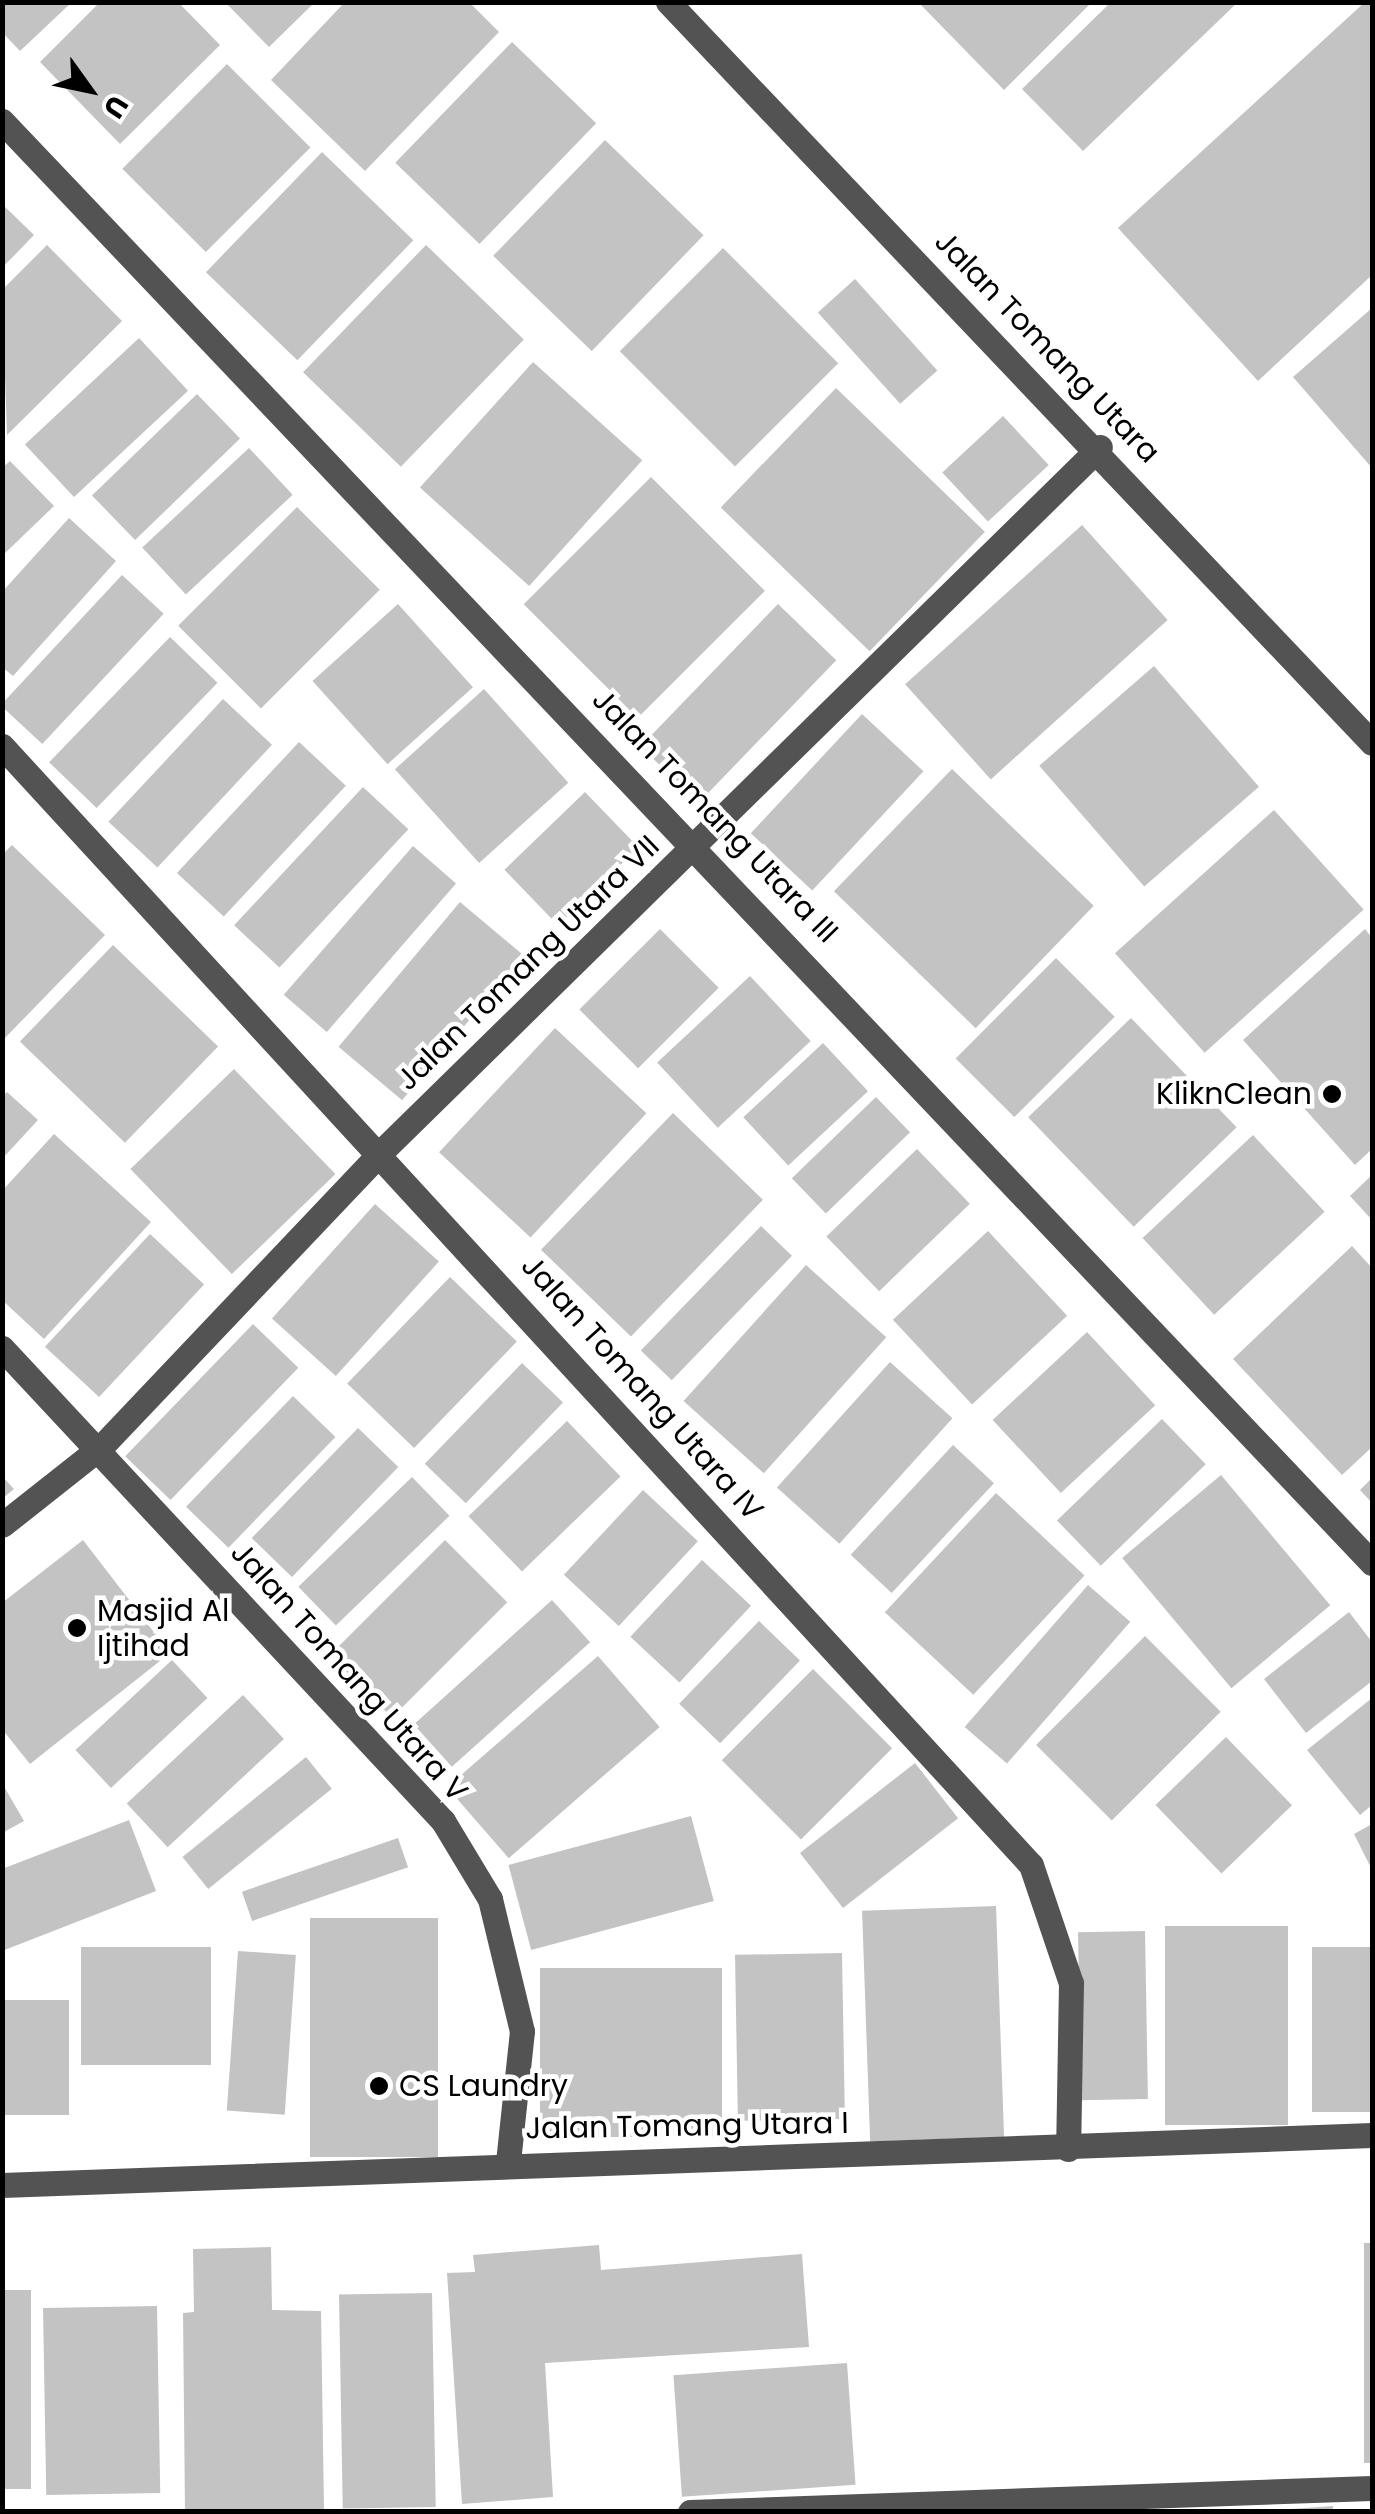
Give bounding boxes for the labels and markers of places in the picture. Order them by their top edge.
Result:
place label: KliknClean [1156,1076,1312,1112]
marker: KliknClean [1321,1083,1343,1105]
place label: Masjid Al Ijtihad [97,1593,229,1664]
marker: Masjid Al Ijtihad [66,1617,88,1639]
place label: CS Laundry [399,2068,568,2104]
marker: CS Laundry [368,2075,390,2097]

